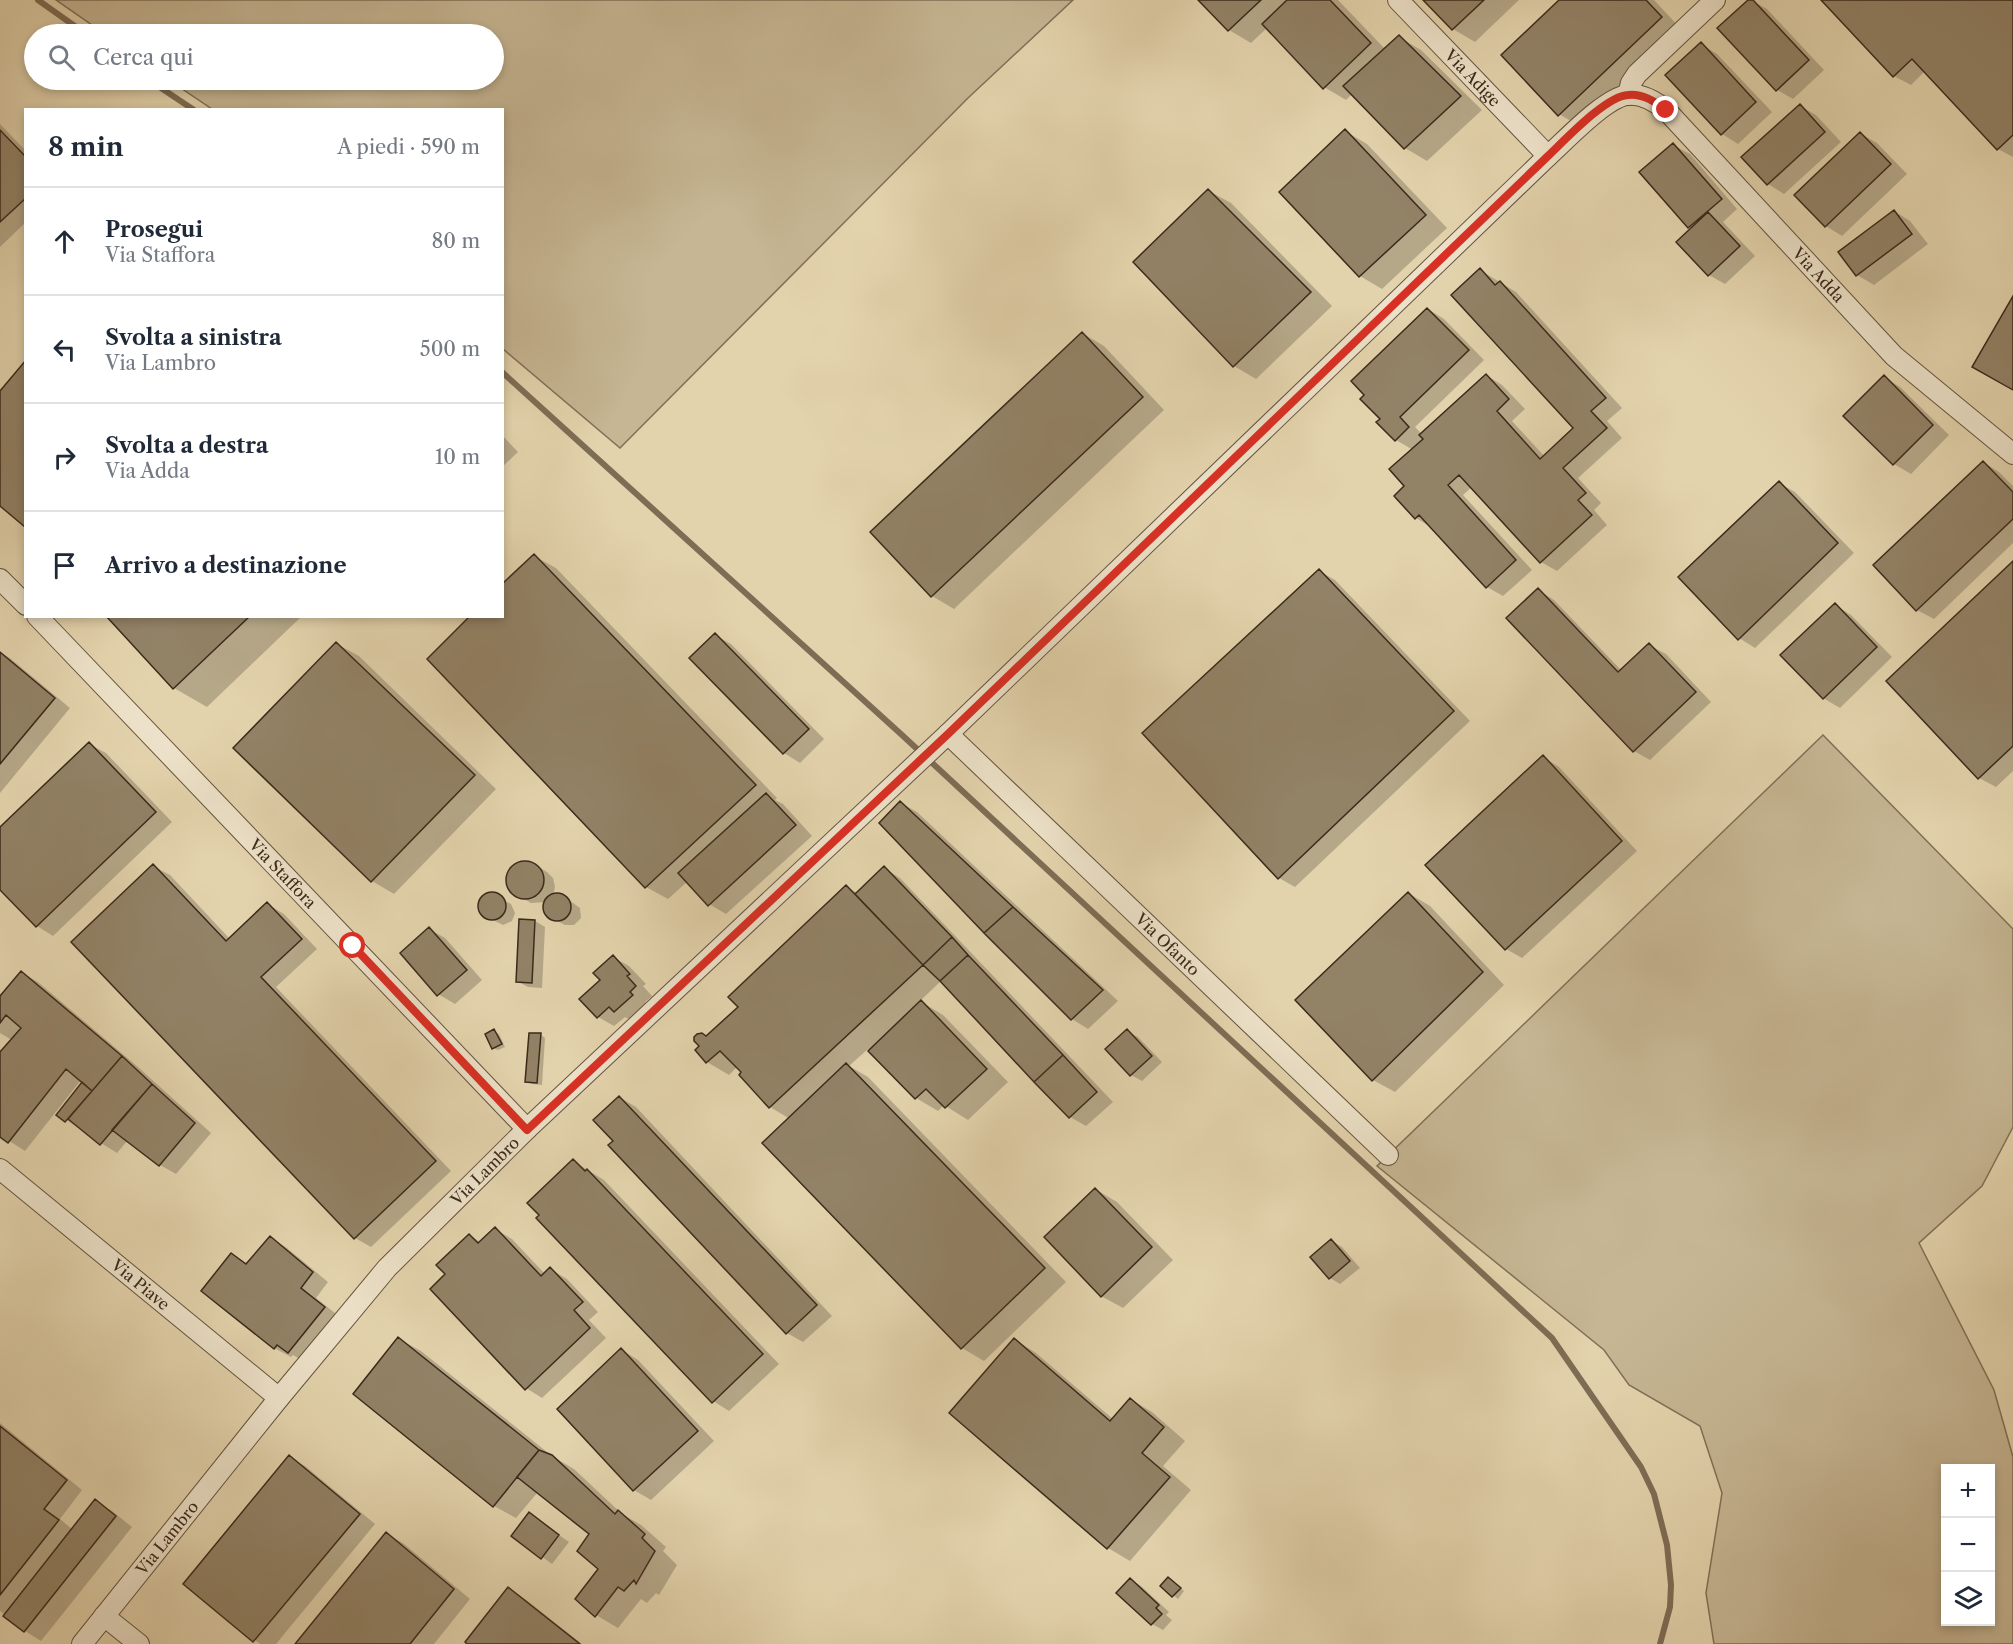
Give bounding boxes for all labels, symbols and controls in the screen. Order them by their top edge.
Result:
search box [24,24,504,90]
icon: search [45,41,78,74]
text: Cerca qui [93,44,194,71]
street label: Via Adige [1440,44,1505,111]
route end [1652,96,1678,122]
text: 8 min [48,131,124,163]
text: A piedi · 590 m [337,135,480,159]
text: Prosegui [105,216,203,243]
icon: ahead [48,225,81,258]
text: 80 m [432,229,480,253]
street label: Via Adda [1788,242,1849,307]
text: Via Staffora [105,243,215,267]
text: Svolta a sinistra [105,324,282,351]
icon: left [48,333,81,366]
text: 500 m [420,337,480,361]
text: Via Lambro [105,351,216,375]
text: Svolta a destra [105,432,268,459]
icon: right [48,441,81,474]
text: 10 m [435,445,480,469]
text: Via Adda [105,459,190,483]
icon: arrive [48,549,81,582]
text: Arrivo a destinazione [105,552,347,579]
street label: Via Staffora [244,834,321,913]
street label: Via Ofanto [1130,908,1204,980]
route start [339,932,365,958]
street label: Via Lambro [446,1132,523,1210]
street label: Via Piave [107,1254,174,1314]
map controls [1941,1464,1995,1626]
button: + [1941,1464,1995,1518]
street label: Via Lambro [131,1497,203,1580]
button: − [1941,1518,1995,1572]
button: layers [1941,1572,1995,1626]

